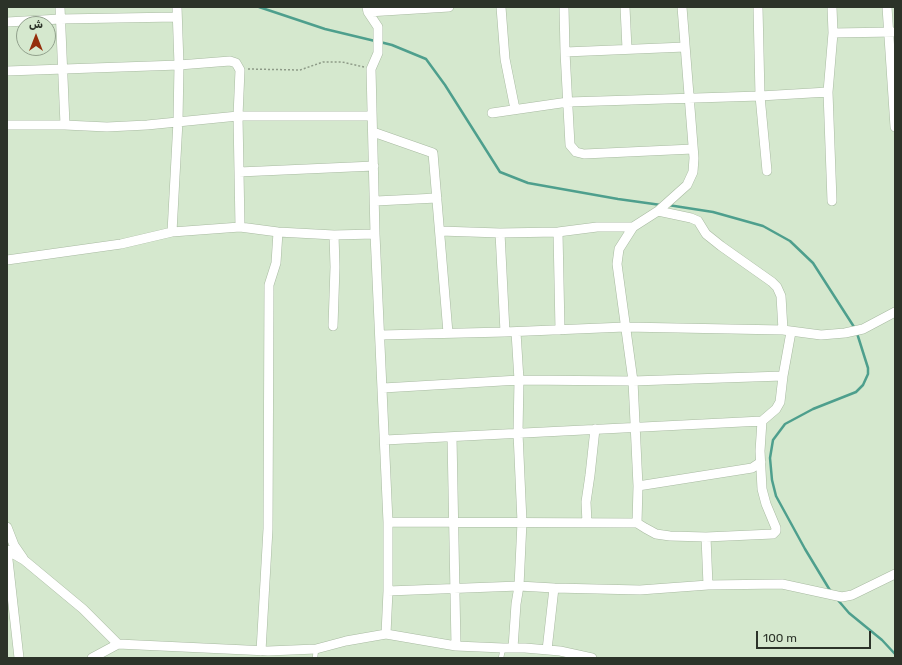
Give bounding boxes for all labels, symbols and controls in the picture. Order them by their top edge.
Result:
north arrow [16,16,56,56]
text: ش [29,18,43,31]
scale bar [758,623,873,649]
text: 100 m [763,631,797,645]

